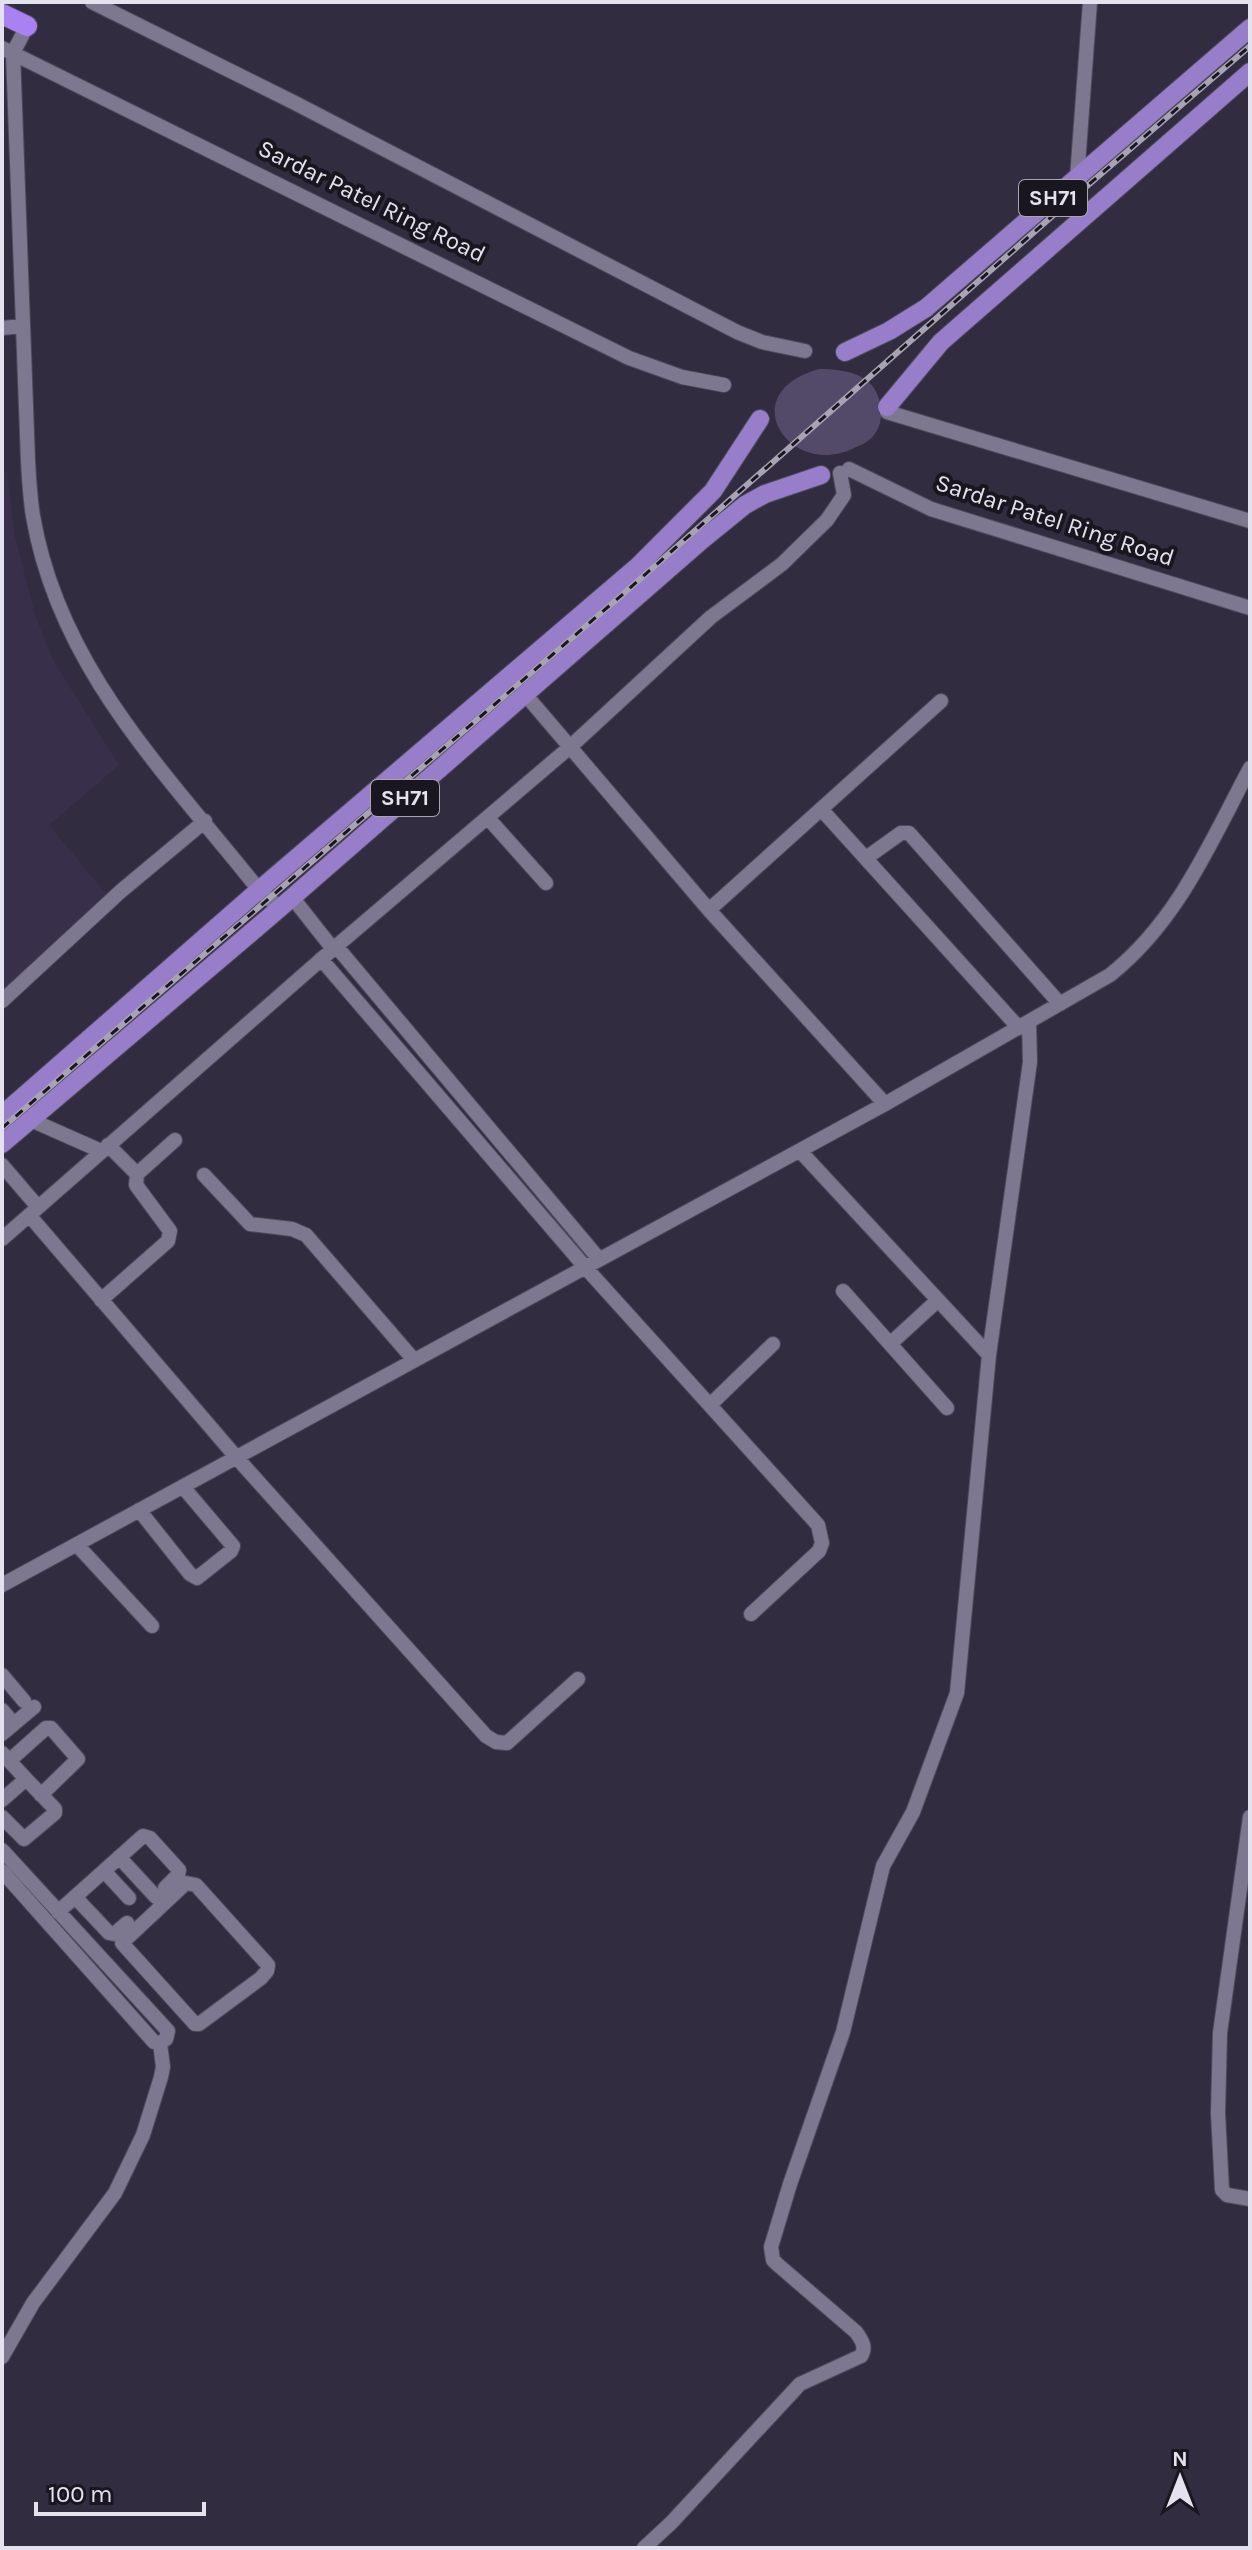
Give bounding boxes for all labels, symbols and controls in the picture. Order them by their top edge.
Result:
street label: Sardar Patel Ring Road [254,134,490,268]
road number: SH71 [1019,180,1087,216]
street label: Sardar Patel Ring Road [932,468,1178,572]
road number: SH71 [371,780,439,816]
north arrow [1140,2438,1220,2518]
text: N [1172,2446,1188,2472]
scale bar [36,2466,204,2516]
text: 100 m [48,2480,113,2508]

